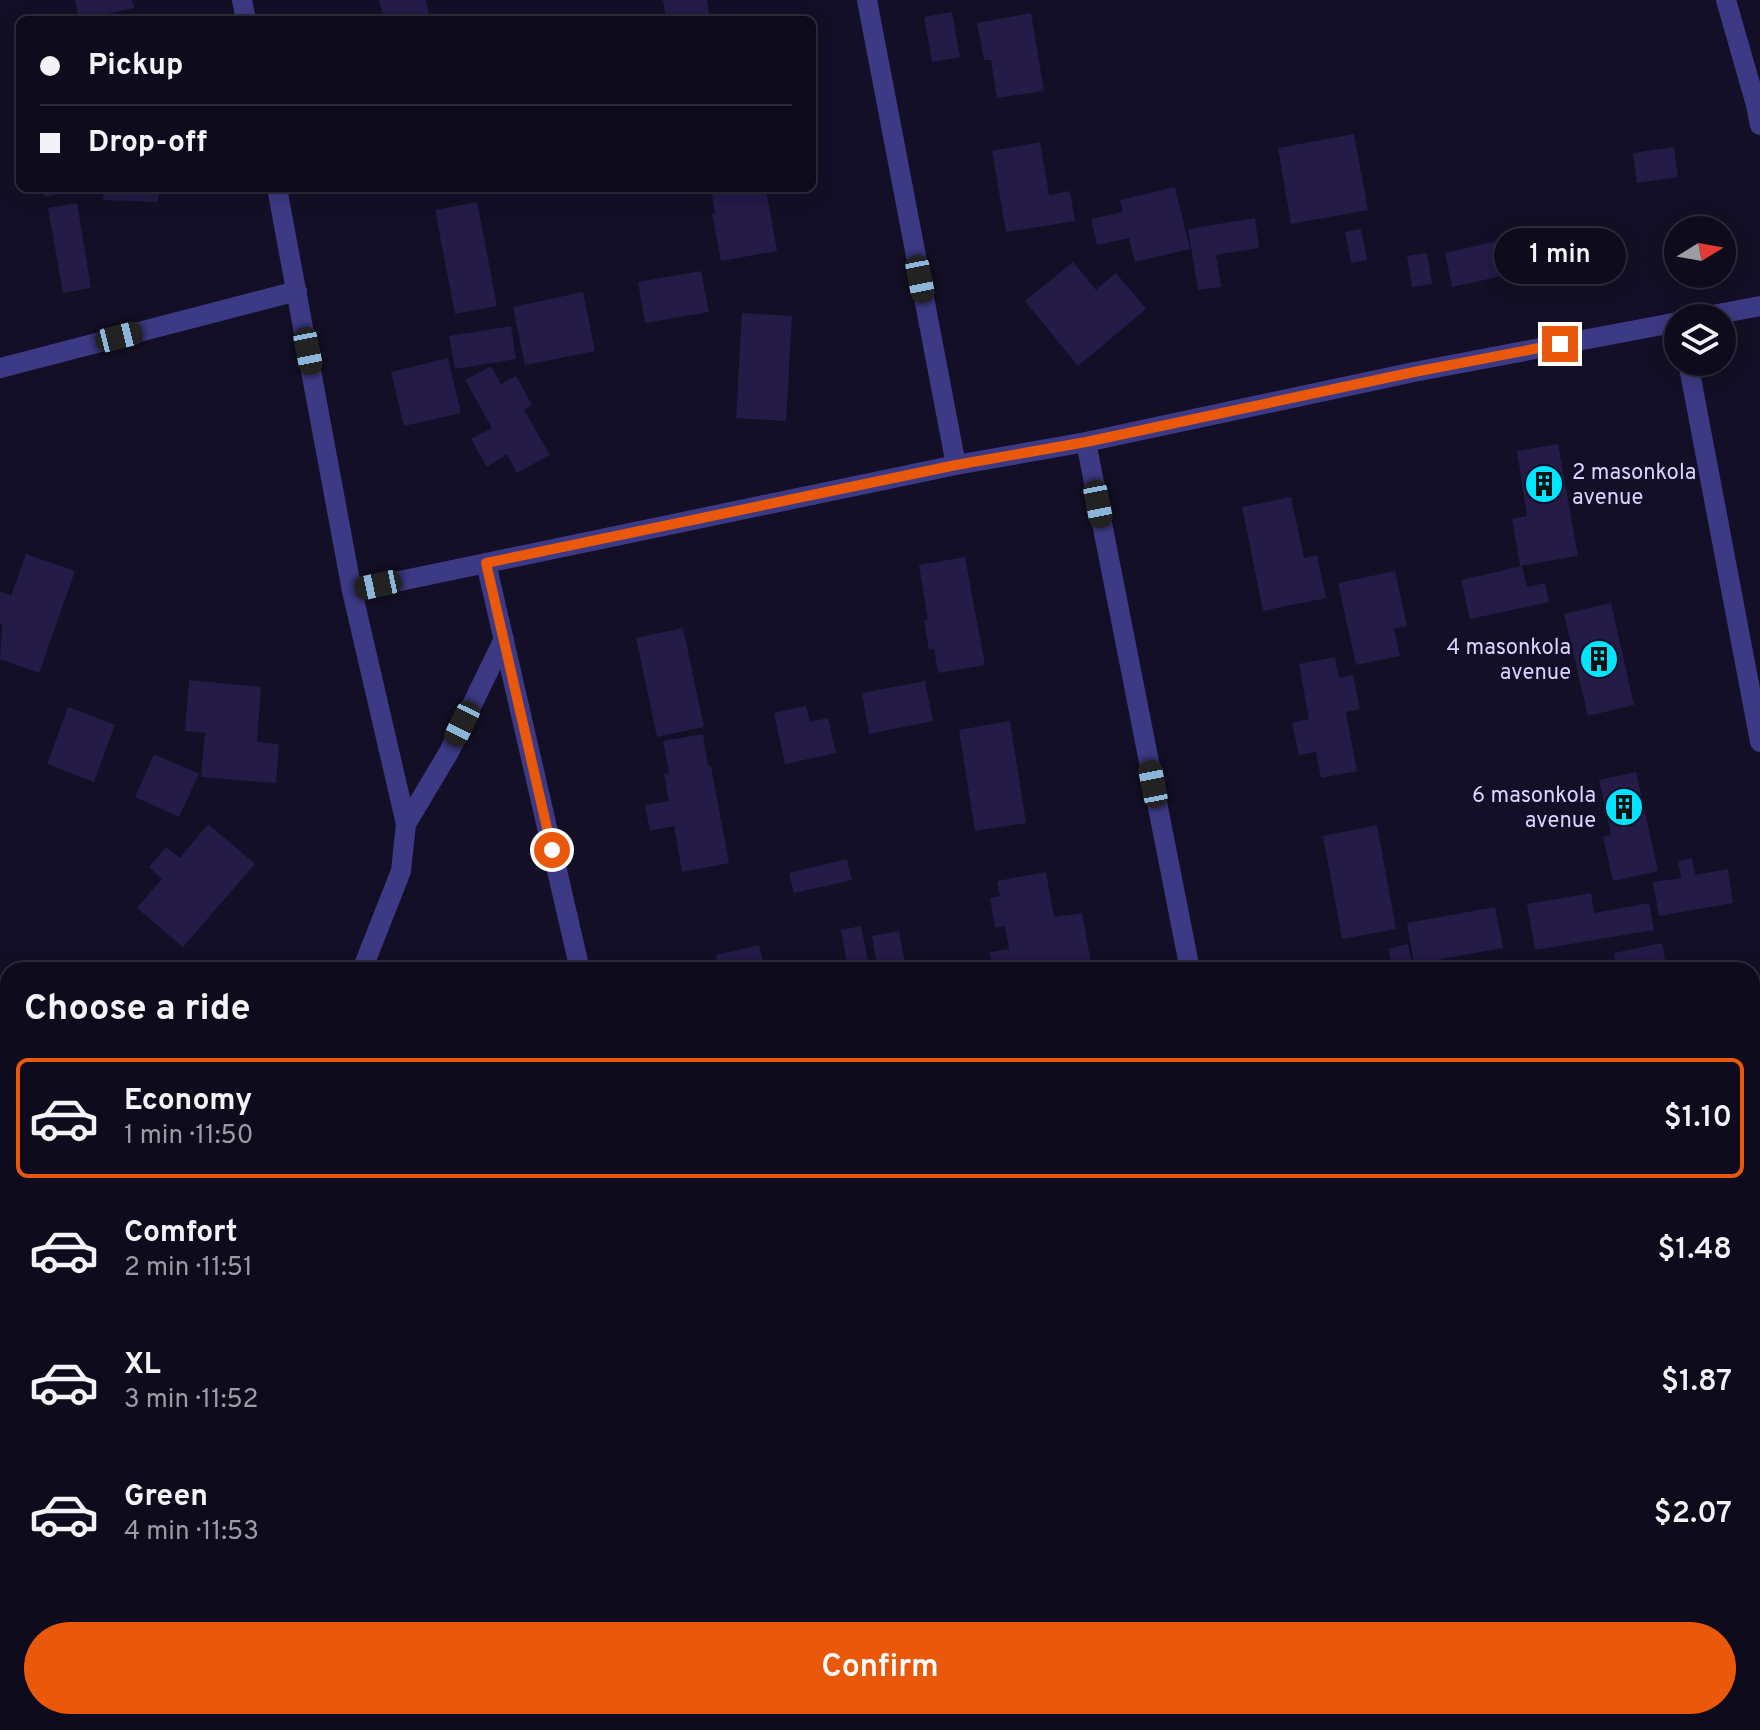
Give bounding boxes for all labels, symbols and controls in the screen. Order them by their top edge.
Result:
text: Pickup [88,48,183,85]
text: Drop-off [88,125,207,162]
north arrow [1664,216,1736,288]
map controls [1664,216,1736,376]
callout: 1 min [1494,228,1626,284]
text: 1 min [1529,239,1591,272]
car [904,253,936,305]
button: layers [1664,304,1736,376]
car [93,320,145,354]
car [292,325,324,377]
route end [1542,326,1578,362]
place label: 2 masonkola avenue [1572,460,1696,512]
building icon: 2 masonkola avenue [1523,463,1565,505]
car [1082,478,1114,530]
car [352,568,404,602]
place label: 4 masonkola avenue [1447,635,1571,687]
building icon: 4 masonkola avenue [1578,638,1620,680]
car [441,697,483,751]
car [1137,758,1169,810]
place label: 6 masonkola avenue [1472,783,1596,835]
building icon: 6 masonkola avenue [1603,786,1645,828]
route start [534,832,570,868]
text: Choose a ride [24,987,250,1033]
icon: car [28,1082,100,1154]
text: Economy [124,1083,252,1120]
text: $1.10 [1664,1100,1732,1137]
text: 1 min · 11:50 [124,1120,253,1153]
icon: car [28,1214,100,1286]
text: Comfort [124,1215,237,1252]
text: $1.48 [1657,1232,1732,1269]
text: 2 min · 11:51 [124,1252,253,1285]
icon: car [28,1346,100,1418]
text: XL [124,1347,161,1384]
text: $1.87 [1661,1364,1732,1401]
text: 3 min · 11:52 [124,1384,258,1417]
icon: car [28,1478,100,1550]
text: Green [124,1479,208,1516]
text: $2.07 [1654,1496,1732,1533]
text: 4 min · 11:53 [124,1516,259,1549]
button: Confirm [24,1622,1736,1714]

